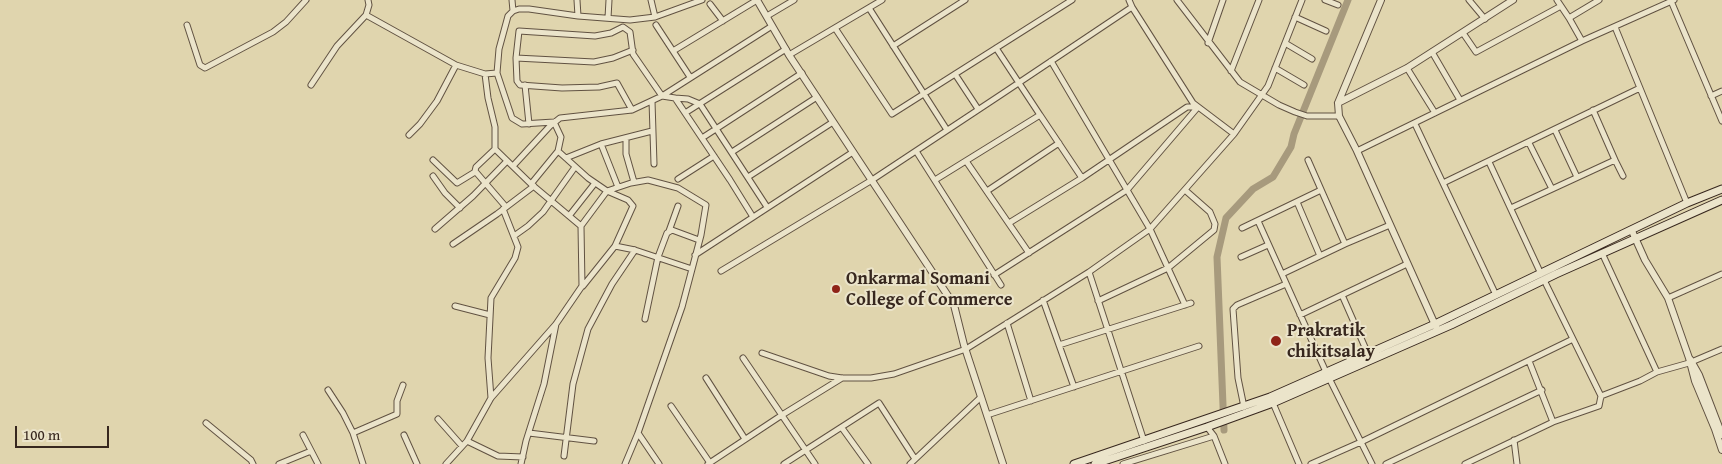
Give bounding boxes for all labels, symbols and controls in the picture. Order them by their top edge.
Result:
place label: Onkarmal Somani College of Commerce [846,268,1012,310]
marker: Onkarmal Somani College of Commerce [830,283,842,295]
place label: Prakratik chikitsalay [1287,320,1375,362]
marker: Prakratik chikitsalay [1269,334,1283,348]
scale bar [18,416,111,448]
text: 100 m [23,424,60,445]

